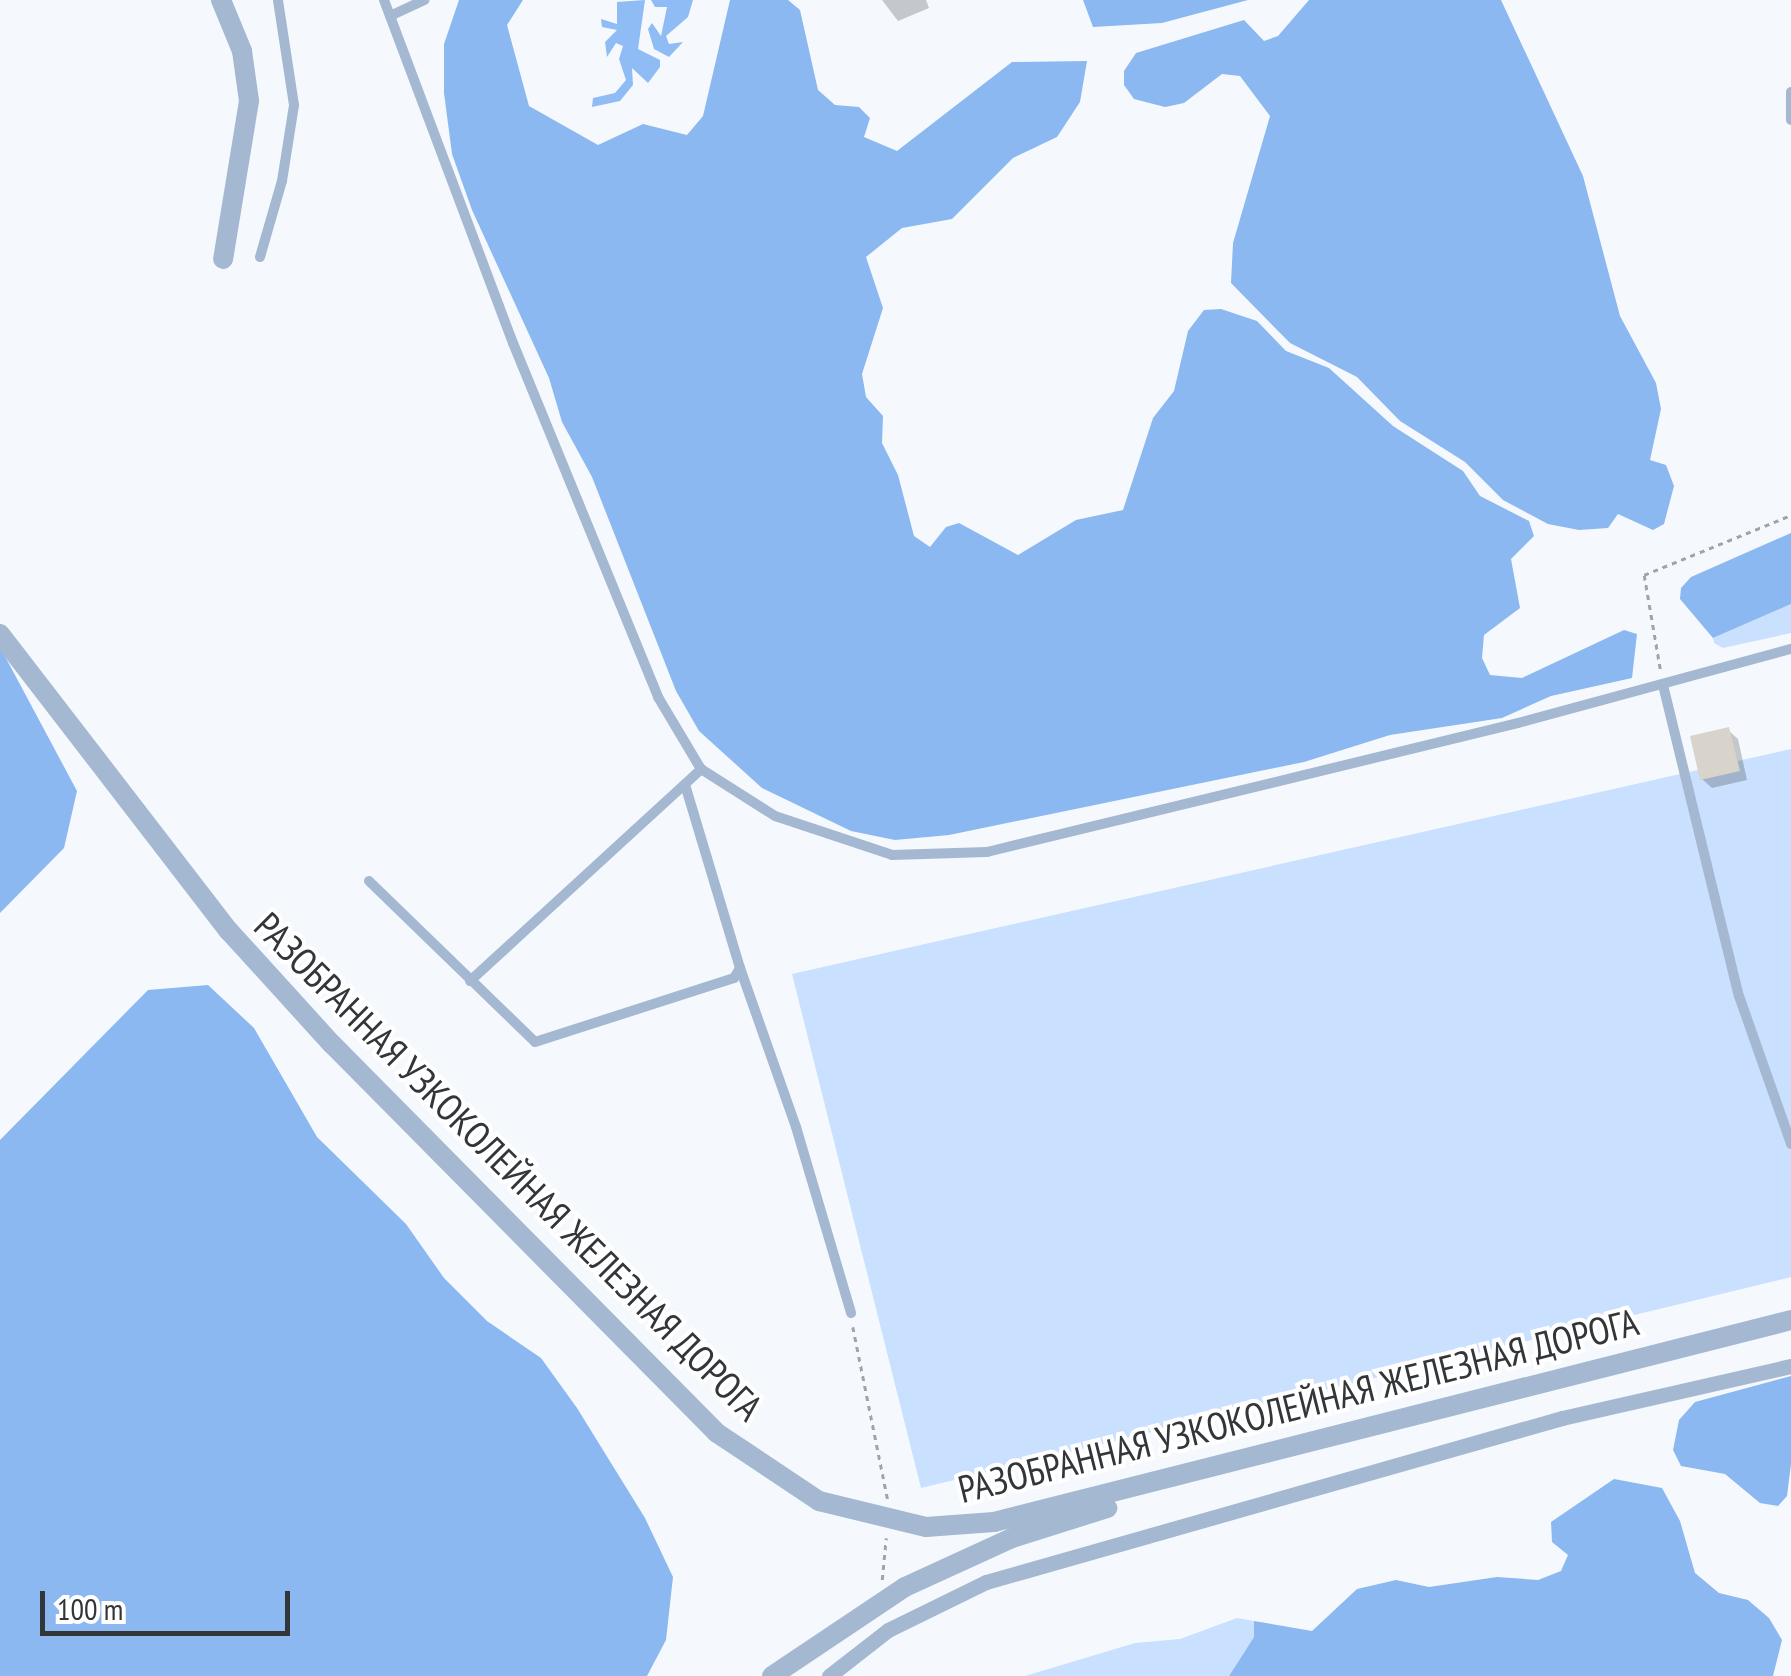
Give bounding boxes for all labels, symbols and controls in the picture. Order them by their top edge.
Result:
street label: РАЗОБРАННАЯ УЗКОКОЛЕЙНАЯ ЖЕЛЕЗНАЯ ДОРОГА [245,902,773,1430]
street label: РАЗОБРАННАЯ УЗКОКОЛЕЙНАЯ ЖЕЛЕЗНАЯ ДОРОГА [952,1298,1644,1512]
scale bar [45,1571,295,1633]
text: 100 m [57,1589,123,1628]

